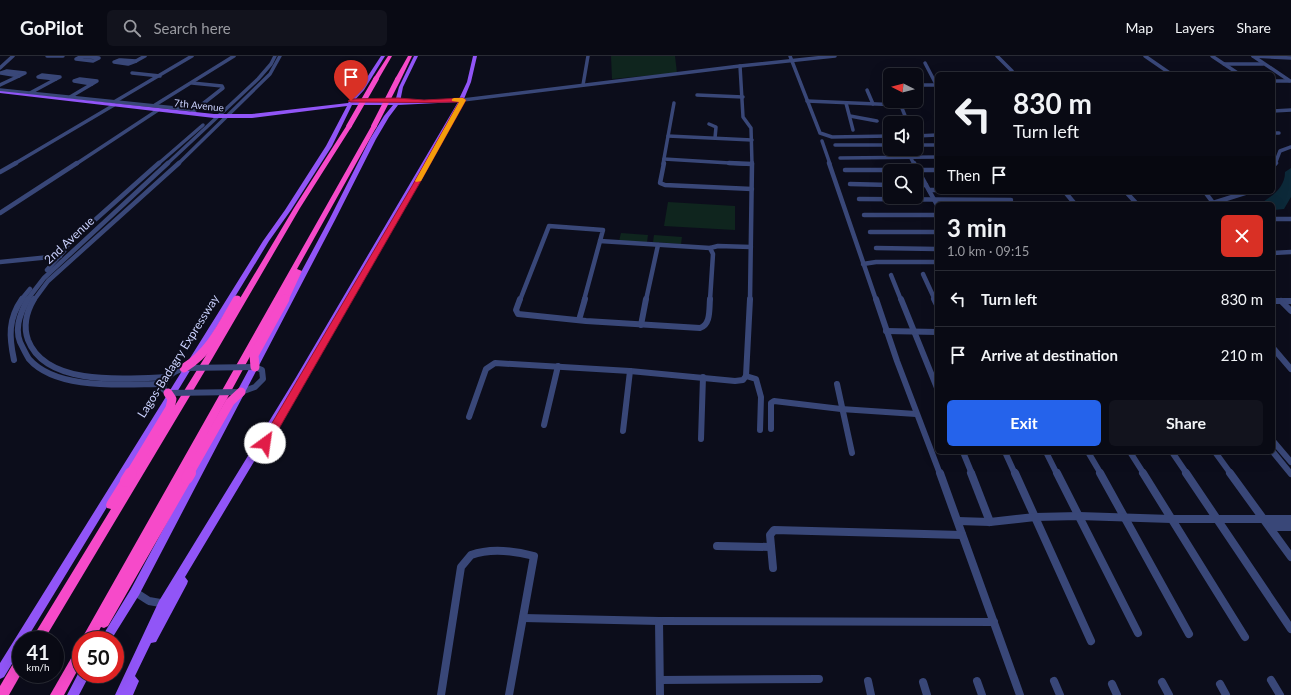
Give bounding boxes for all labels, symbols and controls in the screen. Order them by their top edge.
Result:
search box [107,10,387,46]
text: GoPilot [20,16,83,39]
icon: search [121,17,143,39]
text: Search here [153,19,231,37]
text: Map [1125,19,1153,36]
text: Layers [1175,19,1215,36]
text: Share [1237,19,1271,36]
pin [334,60,368,101]
icon: arrive [340,66,362,88]
north arrow [883,68,923,108]
map controls [883,68,923,204]
text: 830 m [1013,86,1092,120]
icon: left [947,88,999,140]
street label: 7th Avenue [173,96,225,114]
button: sound [883,116,923,156]
text: Turn left [1013,120,1079,142]
button: search [883,164,923,204]
icon: arrive [988,164,1010,186]
text: Then [947,166,980,184]
street label: 2nd Avenue [41,213,97,267]
text: 3 min [947,213,1007,242]
button: close [1221,215,1263,257]
text: 1.0 km · 09:15 [947,243,1029,259]
icon: left [947,288,969,310]
text: Turn left [981,290,1037,308]
text: 830 m [1221,290,1263,308]
street label: Lagos-Badagry Expressway [134,291,223,420]
icon: arrive [947,344,969,366]
text: Arrive at destination [981,346,1118,364]
text: 210 m [1221,346,1263,364]
button: Exit [947,400,1101,446]
button: Share [1109,400,1263,446]
position arrow [244,422,286,464]
speed limit sign: 50 [72,631,124,683]
text: 41 [26,640,50,664]
text: km/h [26,661,50,673]

